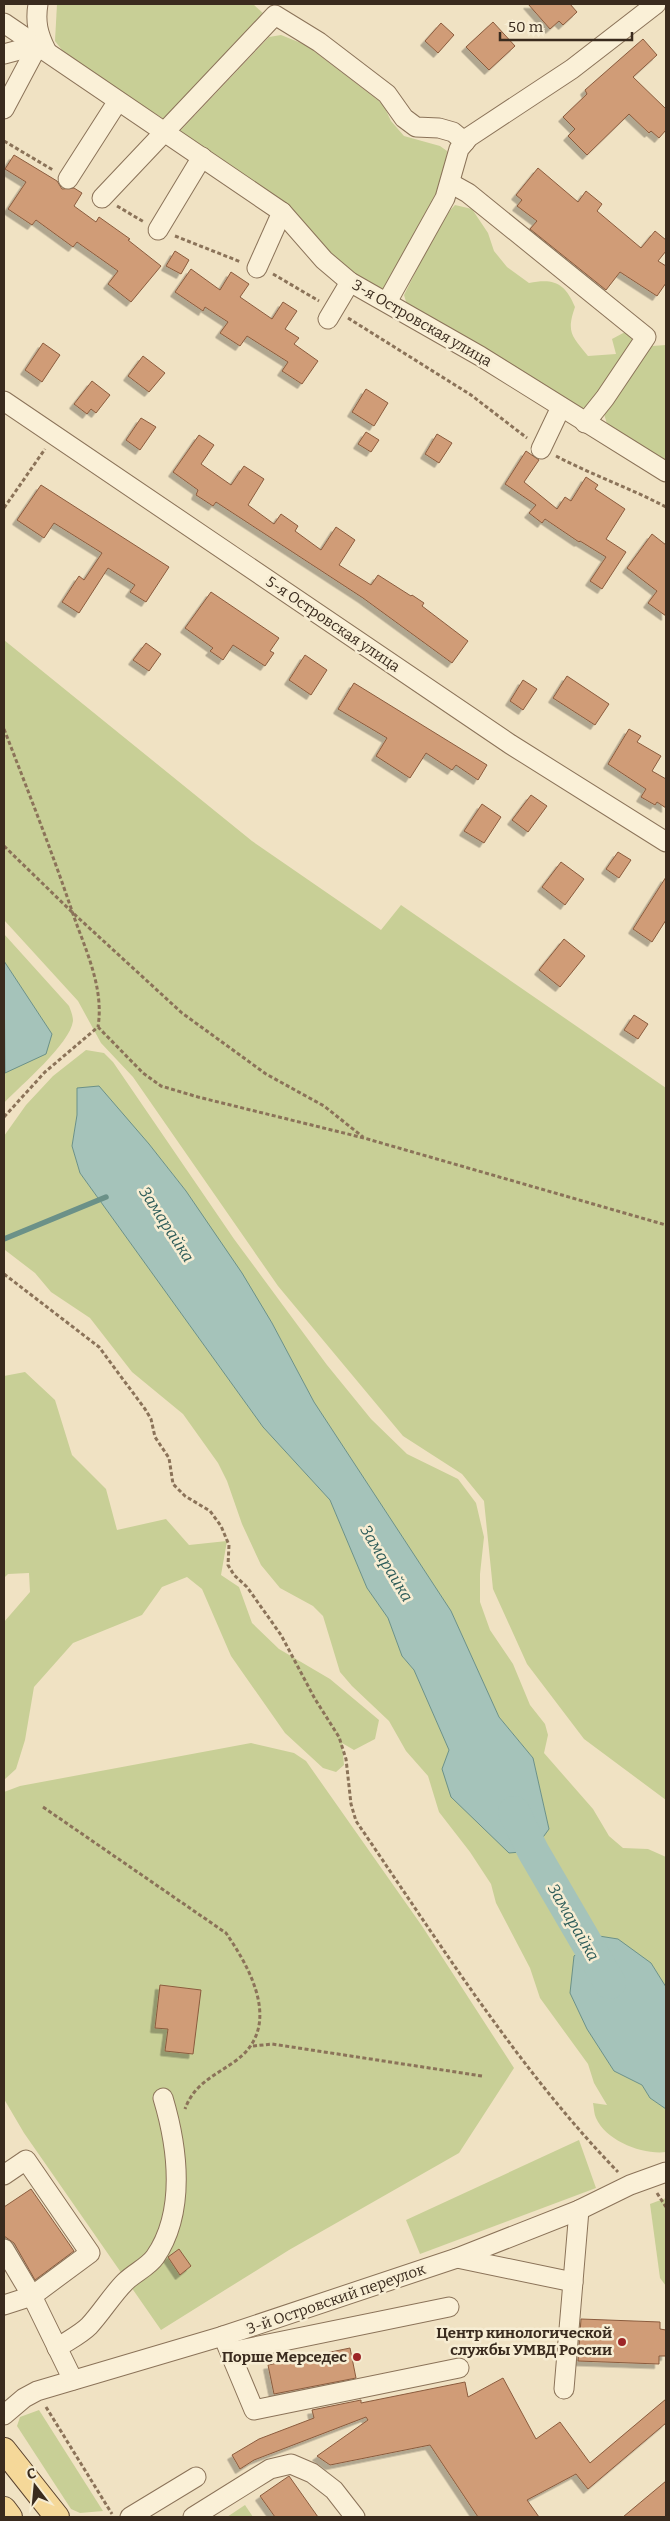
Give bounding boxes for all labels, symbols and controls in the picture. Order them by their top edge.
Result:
scale bar [500,10,632,42]
text: 50 m [508,18,544,36]
street label: 3-я Островская улица [349,276,495,370]
street label: 5-я Островская улица [263,572,403,676]
water label: Замарайка [135,1183,198,1265]
water label: Замарайка [356,1522,417,1605]
water label: Замарайка [544,1880,603,1964]
street label: 3-й Островский переулок [244,2260,428,2338]
place label: Центр кинологической службы УМВД России [436,2324,612,2359]
marker: Центр кинологической службы УМВД России [616,2336,628,2348]
place label: Порше Мерседес [222,2348,347,2366]
marker: Порше Мерседес [351,2351,363,2363]
north arrow [10,2461,60,2511]
text: С [25,2465,38,2483]

